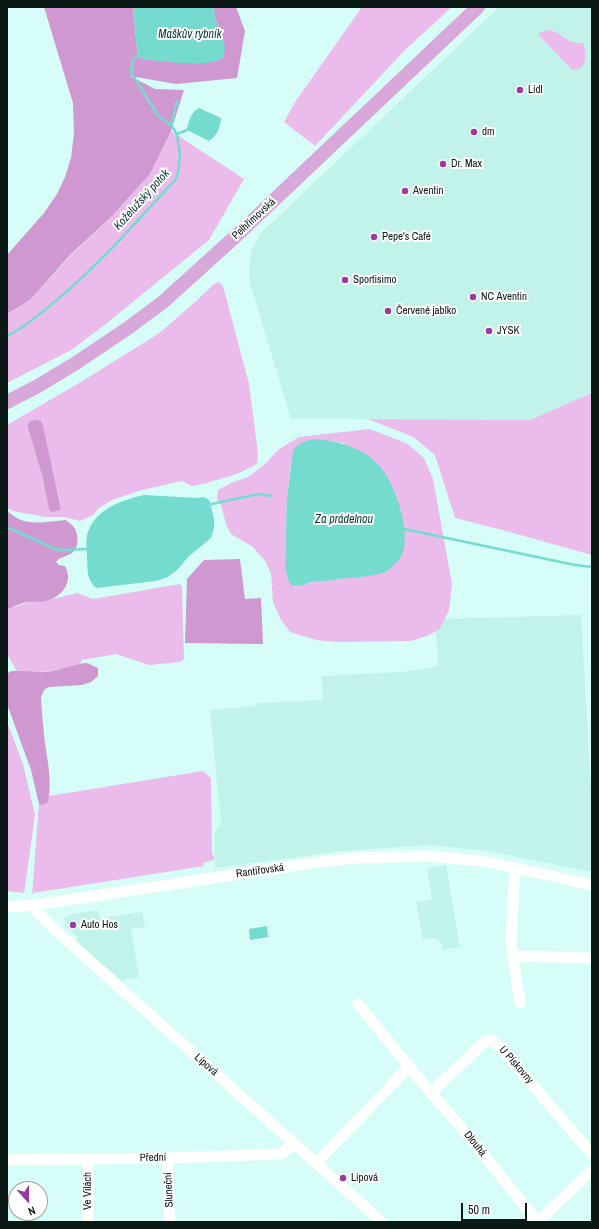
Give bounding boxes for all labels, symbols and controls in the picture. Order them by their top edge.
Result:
water label: Maškův rybník [158,28,222,42]
place label: Lidl [528,83,543,97]
marker: Lidl [515,85,525,95]
place label: dm [482,125,495,139]
marker: dm [469,127,479,137]
place label: Dr. Max [451,157,482,171]
marker: Dr. Max [438,159,448,169]
water label: Koželužský potok [111,167,173,233]
place label: Aventin [413,184,443,198]
marker: Aventin [400,186,410,196]
street label: Pelhřimovská [230,196,278,242]
place label: Pepe's Café [382,230,431,244]
marker: Pepe's Café [369,232,379,242]
place label: Sportisimo [353,273,397,287]
marker: Sportisimo [340,275,350,285]
place label: NC Aventin [481,290,527,304]
marker: NC Aventin [468,292,478,302]
place label: Červené jablko [396,304,456,318]
marker: Červené jablko [383,306,393,316]
place label: JYSK [497,324,520,338]
marker: JYSK [484,326,494,336]
water label: Za prádelnou [315,513,373,527]
street label: Rantířovská [235,861,285,881]
place label: Auto Hos [81,918,118,932]
marker: Auto Hos [68,920,78,930]
street label: U Pískovny [496,1043,536,1087]
street label: Lípová [191,1051,221,1079]
street label: Dlouhá [461,1129,489,1159]
street label: Přední [140,1151,166,1165]
place label: Lipová [351,1171,378,1185]
street label: Ve Vilách [81,1172,95,1210]
street label: Sluneční [161,1172,177,1208]
marker: Lipová [338,1173,348,1183]
north arrow [8,1181,48,1221]
scale bar [463,1195,529,1221]
text: 50 m [468,1202,490,1218]
text: N [26,1204,37,1219]

